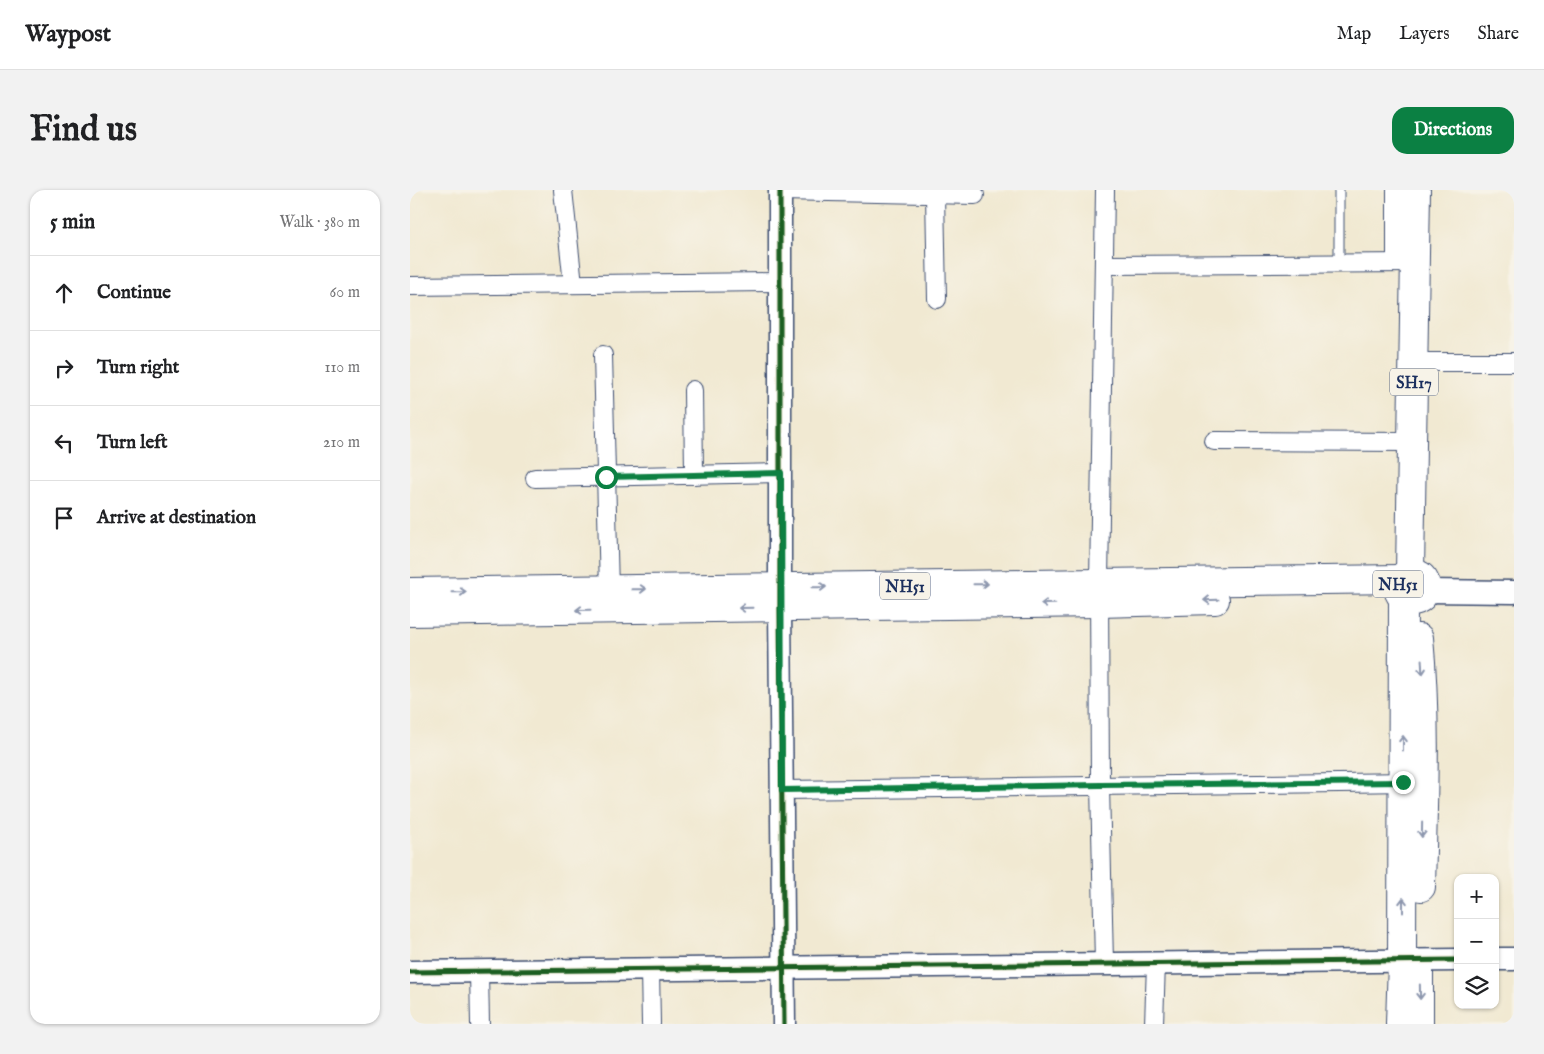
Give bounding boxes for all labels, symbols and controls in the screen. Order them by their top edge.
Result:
text: Waypost [25,19,111,50]
text: Map [1337,23,1371,46]
text: Layers [1399,23,1450,46]
text: Share [1478,23,1519,46]
button: Directions [1392,107,1514,154]
text: Find us [30,108,137,153]
text: 5 min [50,209,95,236]
text: Walk · 380 m [279,213,360,233]
icon: ahead [50,279,78,307]
text: Continue [97,281,171,305]
text: 60 m [330,283,360,303]
icon: right [50,354,78,382]
text: Turn right [97,356,179,380]
text: 110 m [324,358,360,378]
road number: SH17 [1390,368,1438,396]
icon: left [50,429,78,457]
text: Turn left [97,431,168,455]
text: 210 m [323,433,360,453]
route start [595,466,618,489]
icon: arrive [50,504,78,532]
text: Arrive at destination [97,506,256,530]
road number: NH51 [1373,570,1423,598]
road number: NH51 [880,572,930,600]
one-way arrow [973,580,989,589]
one-way arrow [810,582,826,592]
one-way arrow [630,584,646,594]
one-way arrow [450,587,466,597]
one-way arrow [1203,595,1219,605]
one-way arrow [1041,599,1057,609]
one-way arrow [738,603,754,613]
one-way arrow [576,605,592,615]
one-way arrow [1417,659,1426,675]
one-way arrow [1398,735,1408,752]
route end [1392,771,1415,794]
one-way arrow [1418,822,1427,838]
map controls [1454,874,1499,1009]
button: + [1454,874,1499,919]
one-way arrow [1398,898,1408,914]
button: − [1454,919,1499,964]
button: layers [1454,964,1499,1009]
one-way arrow [1415,984,1424,1000]

